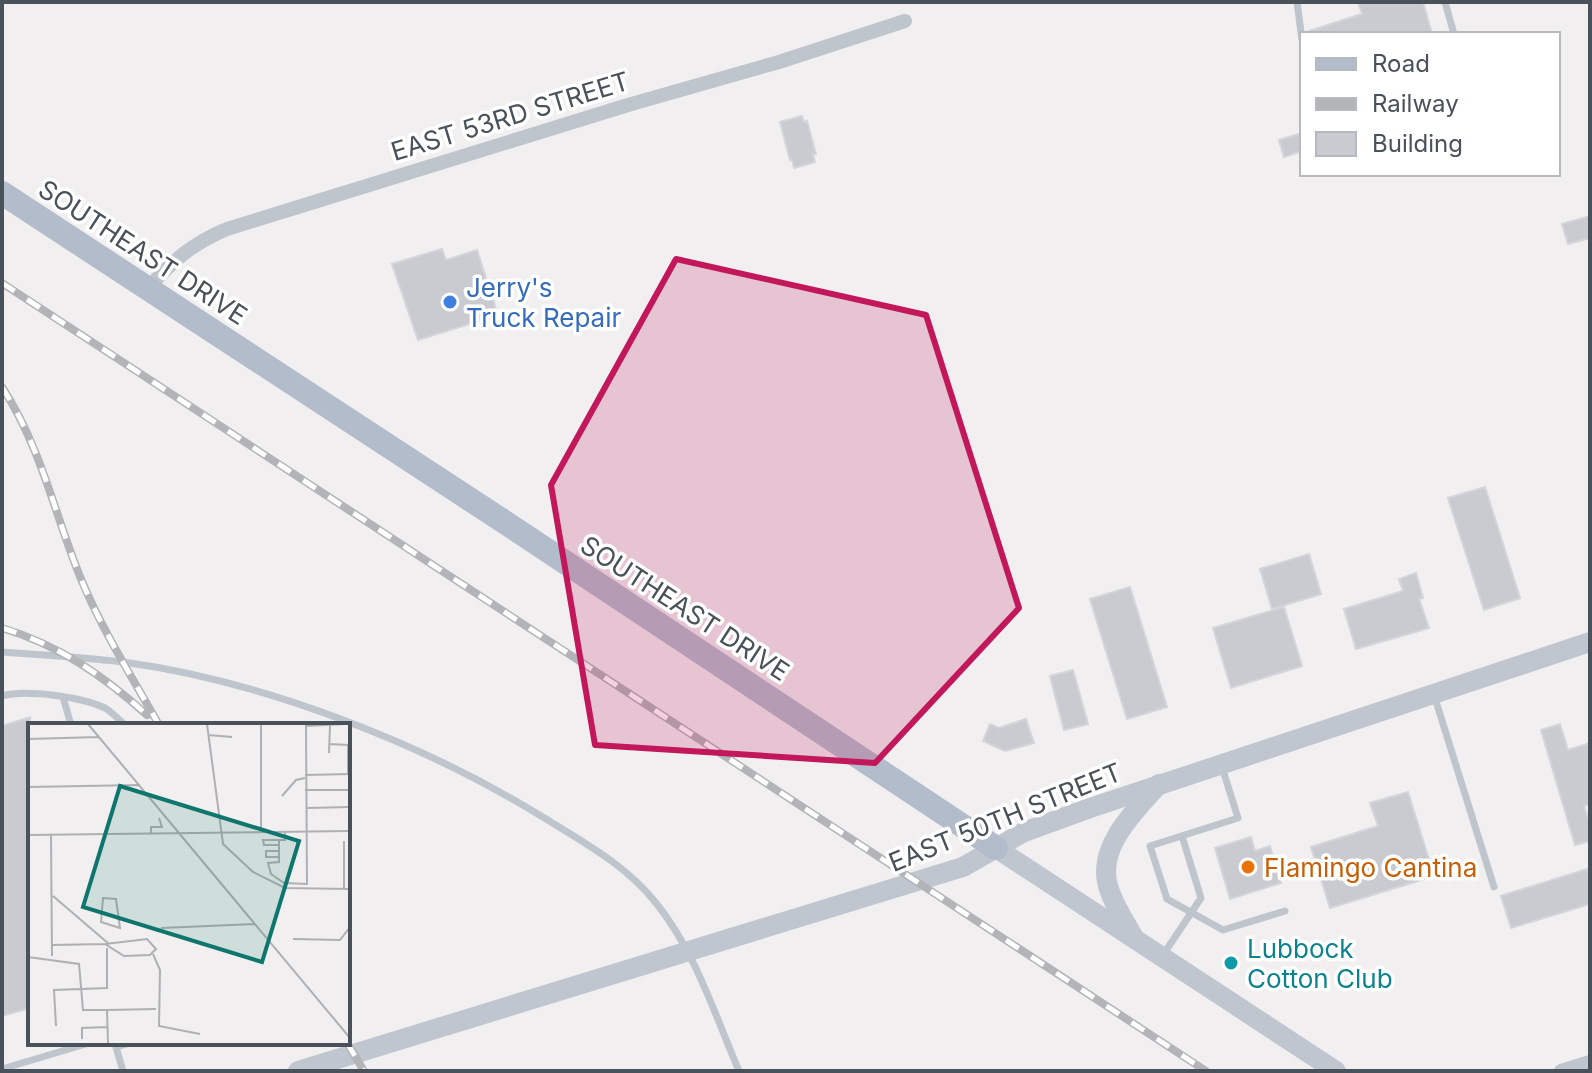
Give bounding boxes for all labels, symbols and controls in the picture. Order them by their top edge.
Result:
legend [1300,32,1560,176]
text: Road [1372,49,1430,78]
street label: EAST 53RD STREET [387,65,633,167]
text: Railway [1372,89,1459,118]
text: Building [1372,129,1463,158]
street label: SOUTHEAST DRIVE [33,173,253,331]
place label: Jerry's Truck Repair [466,272,621,333]
marker: Jerry's Truck Repair [441,293,459,311]
street label: SOUTHEAST DRIVE [575,529,795,687]
inset map [28,723,350,1045]
street label: EAST 50TH STREET [884,756,1126,878]
place label: Flamingo Cantina [1264,852,1477,883]
marker: Flamingo Cantina [1239,858,1257,876]
place label: Lubbock Cotton Club [1247,933,1393,994]
marker: Lubbock Cotton Club [1222,954,1240,972]

